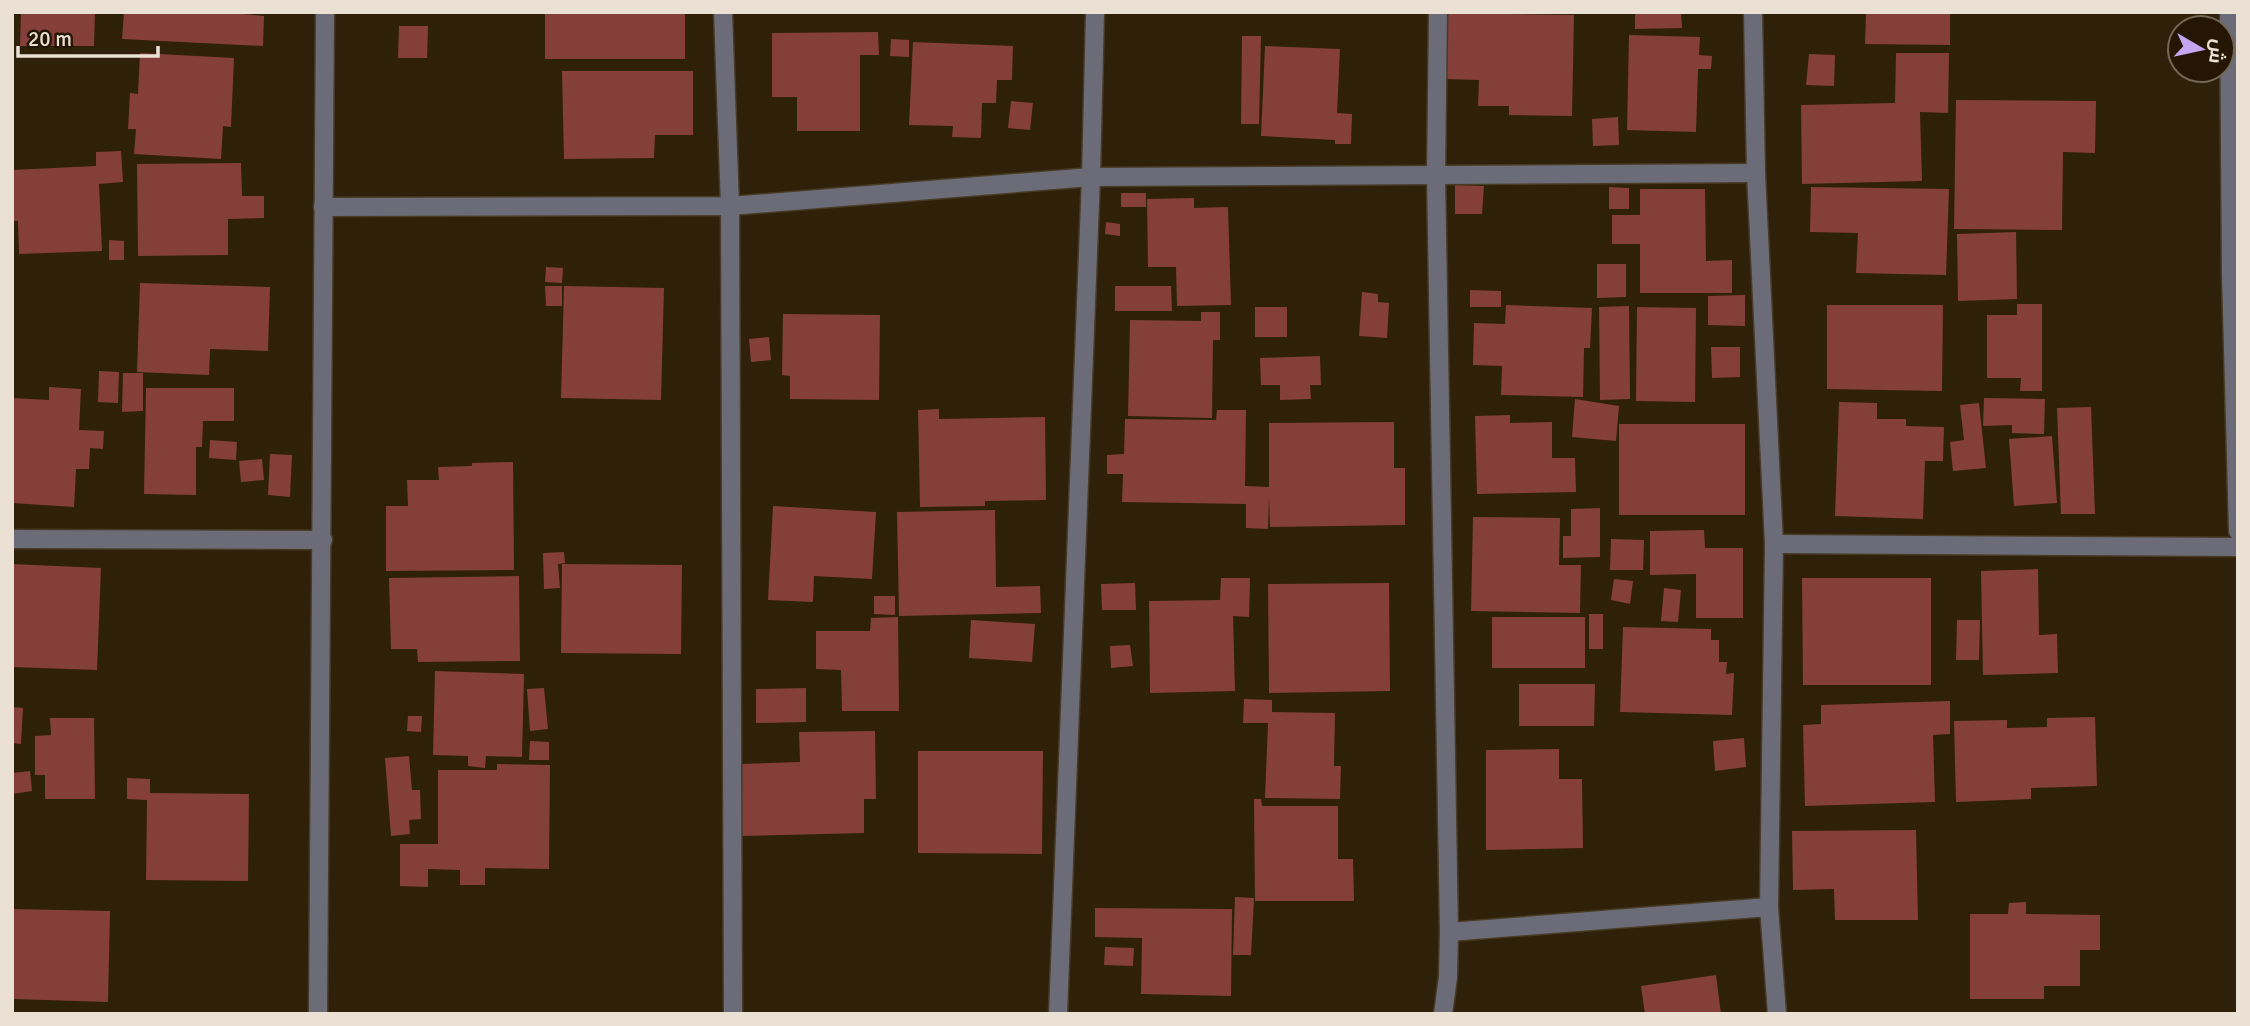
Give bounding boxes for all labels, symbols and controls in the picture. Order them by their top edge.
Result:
scale bar [18,14,158,58]
north arrow [2166,14,2236,84]
text: 20 m [28,26,72,52]
text: ش [2203,38,2231,65]

